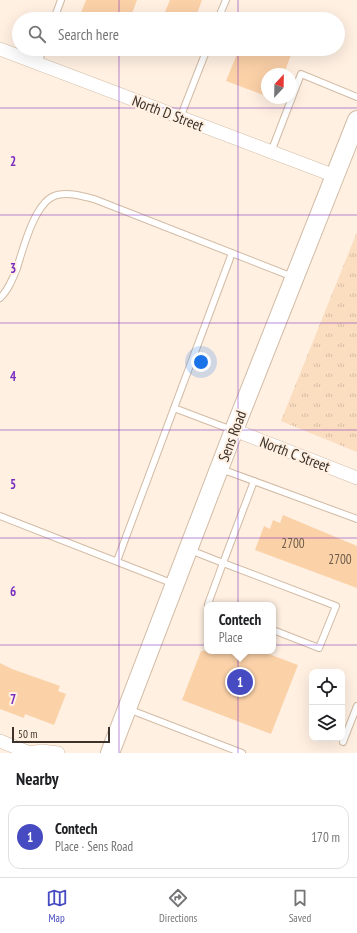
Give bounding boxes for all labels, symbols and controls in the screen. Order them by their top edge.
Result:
search box [12,12,345,56]
icon: search [26,23,48,45]
text: Search here [58,25,119,44]
north arrow [261,68,297,104]
street label: North D Street [130,91,206,135]
text: 2 [10,153,16,170]
text: 3 [10,260,16,277]
your location [191,352,211,372]
text: 4 [10,368,17,385]
street label: Sens Road [214,408,250,464]
street label: North C Street [257,432,333,476]
text: 5 [10,476,16,493]
house number: 2700 [281,535,305,552]
house number: 2700 [328,551,352,568]
text: 6 [10,583,16,600]
popup [204,602,276,654]
text: Contech [219,610,261,629]
text: Place [219,629,243,646]
pin: 1 [227,667,253,697]
map controls [309,669,345,741]
button: locate [309,669,345,705]
text: 7 [10,691,16,708]
button: layers [309,705,345,741]
scale bar [12,725,110,744]
text: 50 m [18,727,37,741]
text: Nearby [16,768,59,790]
text: Contech [55,819,98,838]
text: 1 [27,829,33,846]
text: 170 m [311,829,340,846]
text: Place · Sens Road [55,838,133,855]
tab: Map [46,887,68,925]
tab: Directions [159,887,197,925]
tab: Saved [289,887,311,925]

